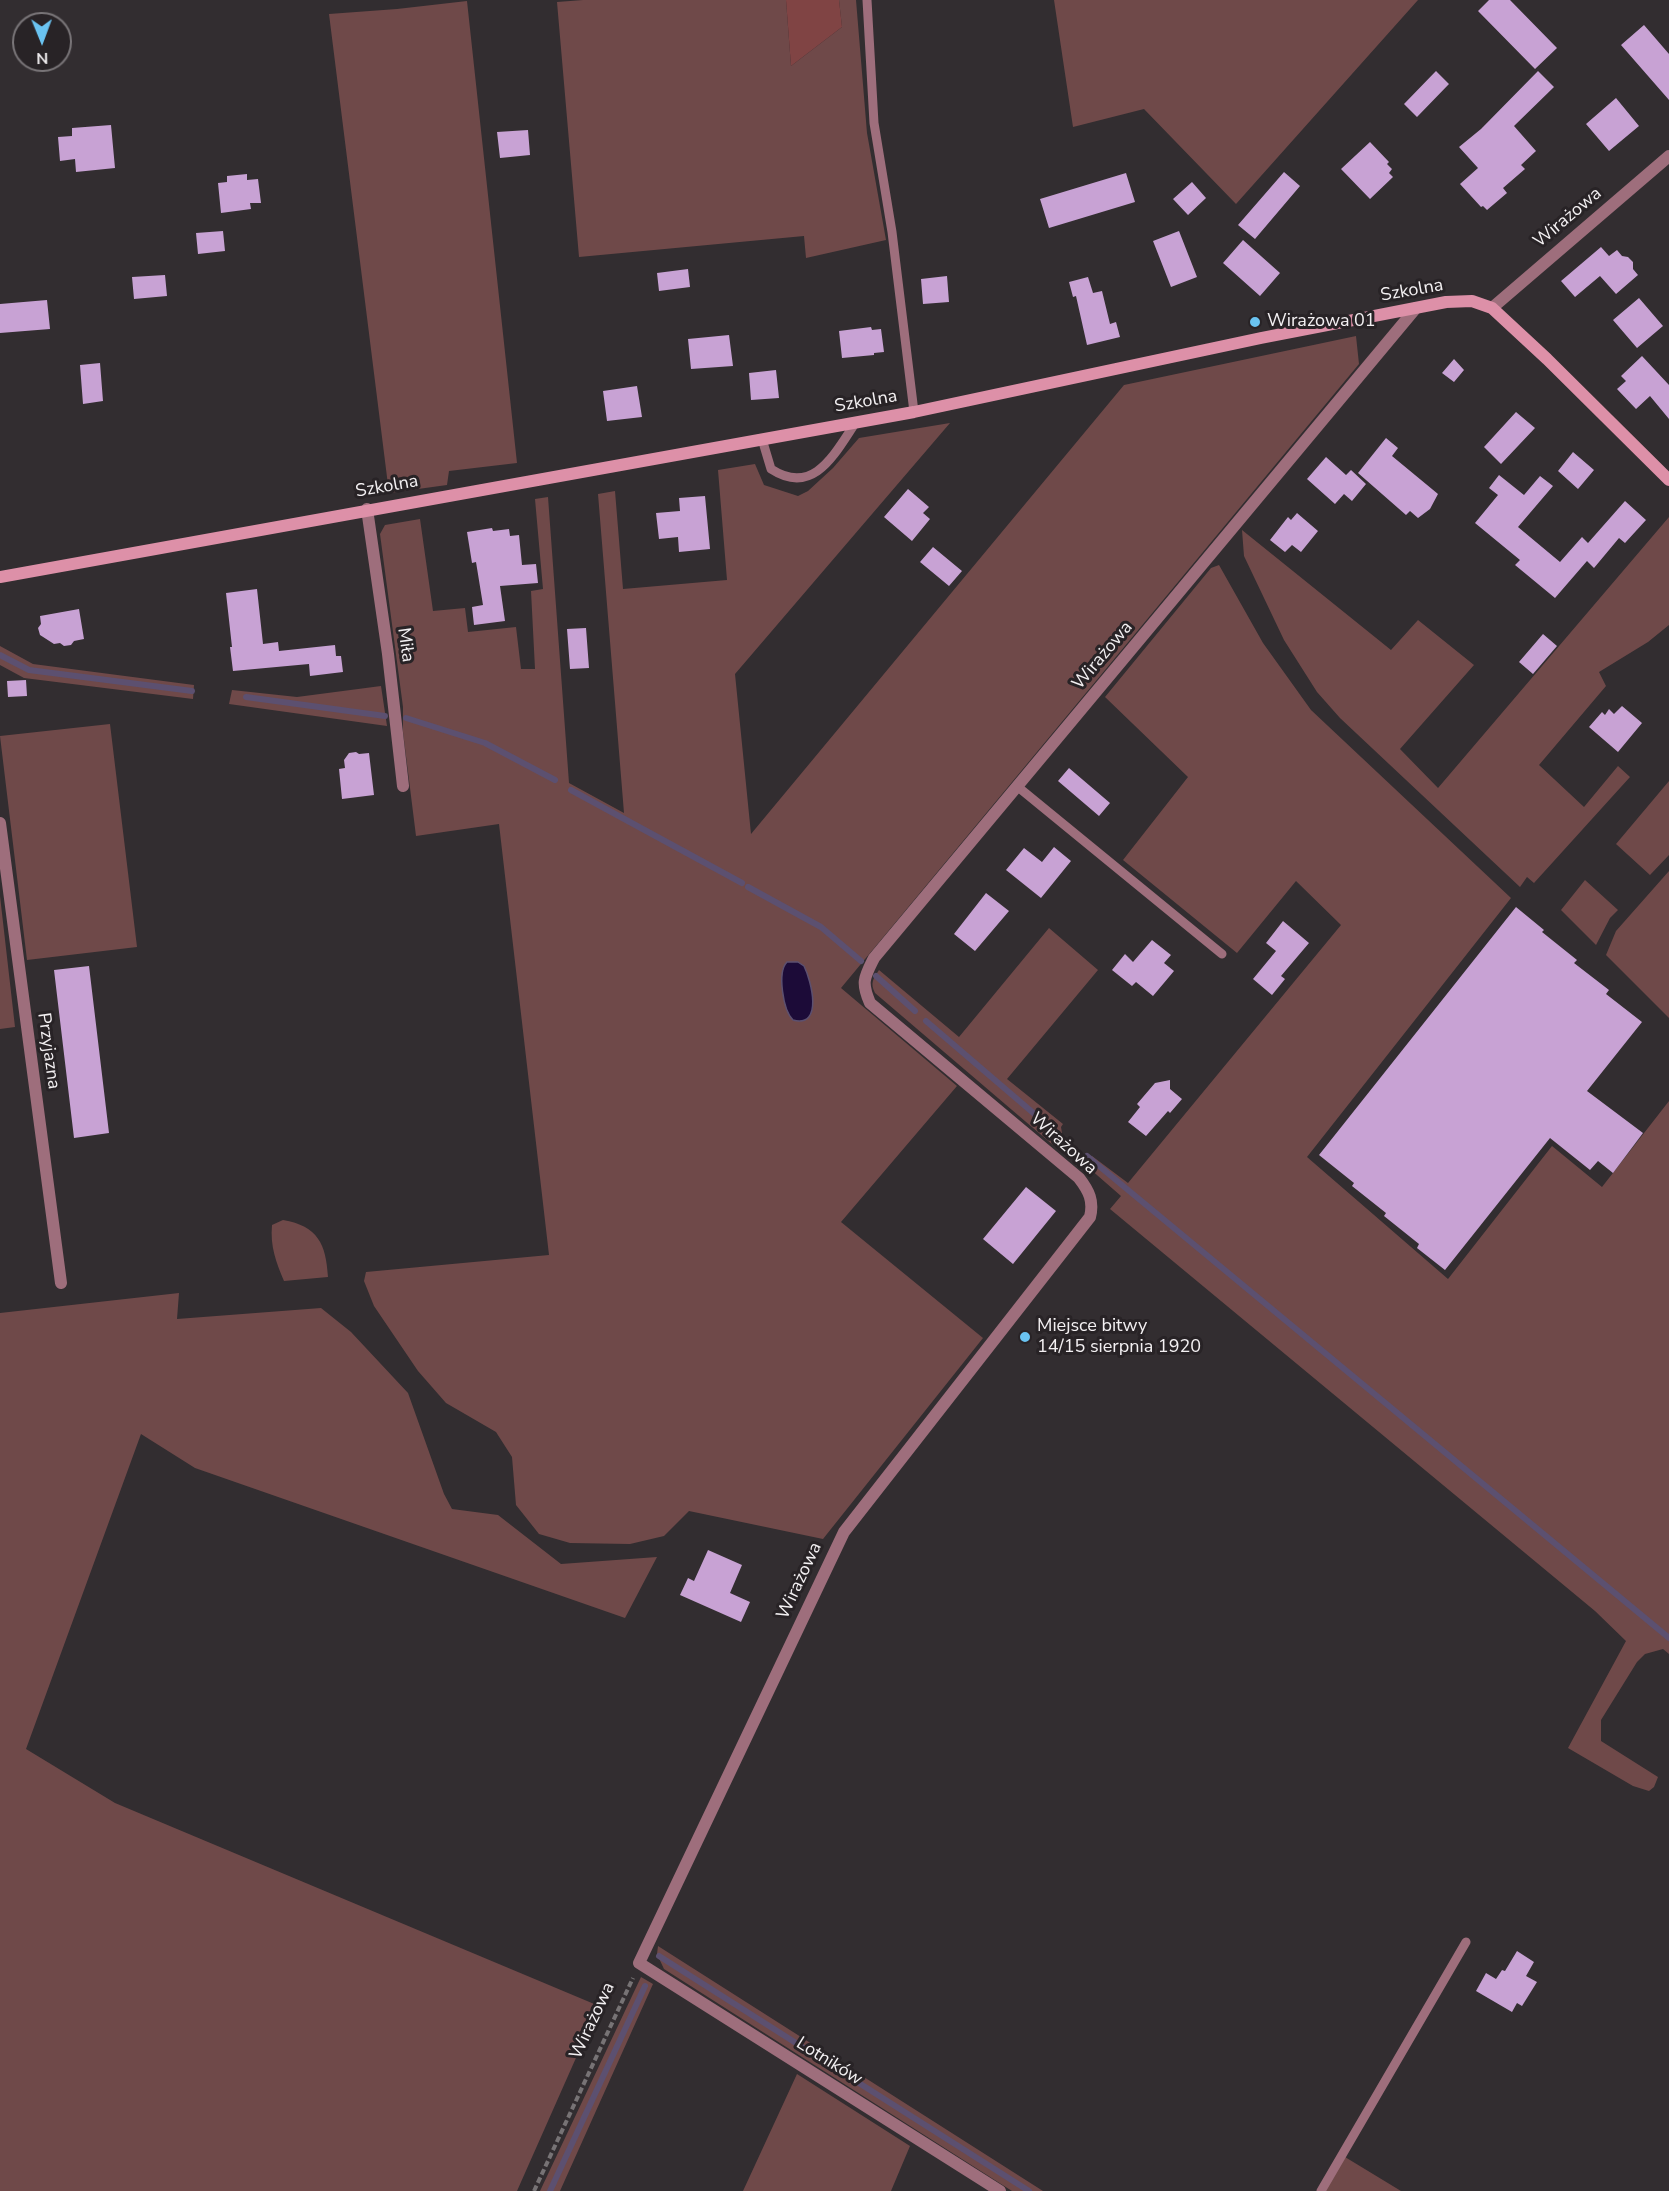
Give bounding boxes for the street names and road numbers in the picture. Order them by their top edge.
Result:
street label: Wirażowa [1529,183,1607,253]
street label: Szkolna [1379,275,1445,307]
street label: Szkolna [833,386,899,418]
street label: Szkolna [354,471,420,503]
street label: Wirażowa [1068,617,1138,695]
street label: Miła [392,626,418,664]
street label: Przyjazna [32,1011,64,1091]
street label: Wirażowa [1025,1108,1101,1180]
street label: Wirażowa [773,1539,827,1623]
street label: Wirażowa [566,1979,620,2063]
street label: Lotników [792,2033,866,2091]

